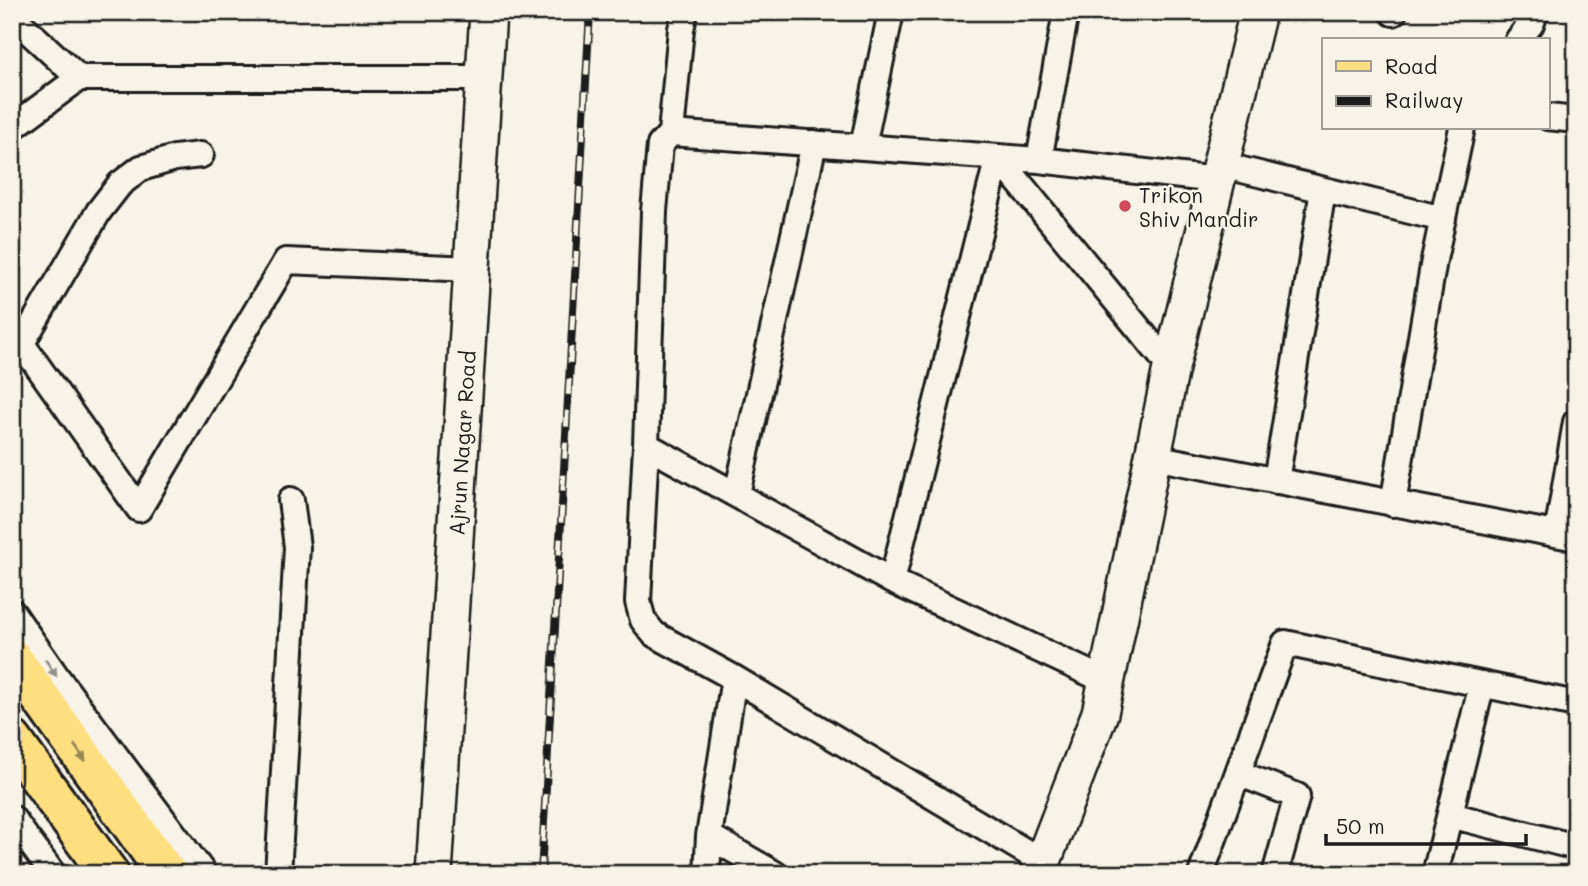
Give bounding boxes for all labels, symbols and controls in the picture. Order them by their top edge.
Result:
legend [1322,38,1550,130]
text: Road [1385,52,1437,79]
text: Railway [1385,86,1464,113]
place label: Trikon Shiv Mandir [1139,181,1259,232]
marker: Trikon Shiv Mandir [1117,198,1133,214]
street label: Ajrun Nagar Road [442,349,480,536]
one-way arrow [44,659,57,678]
one-way arrow [73,744,87,762]
scale bar [1326,802,1525,846]
text: 50 m [1336,812,1385,839]

